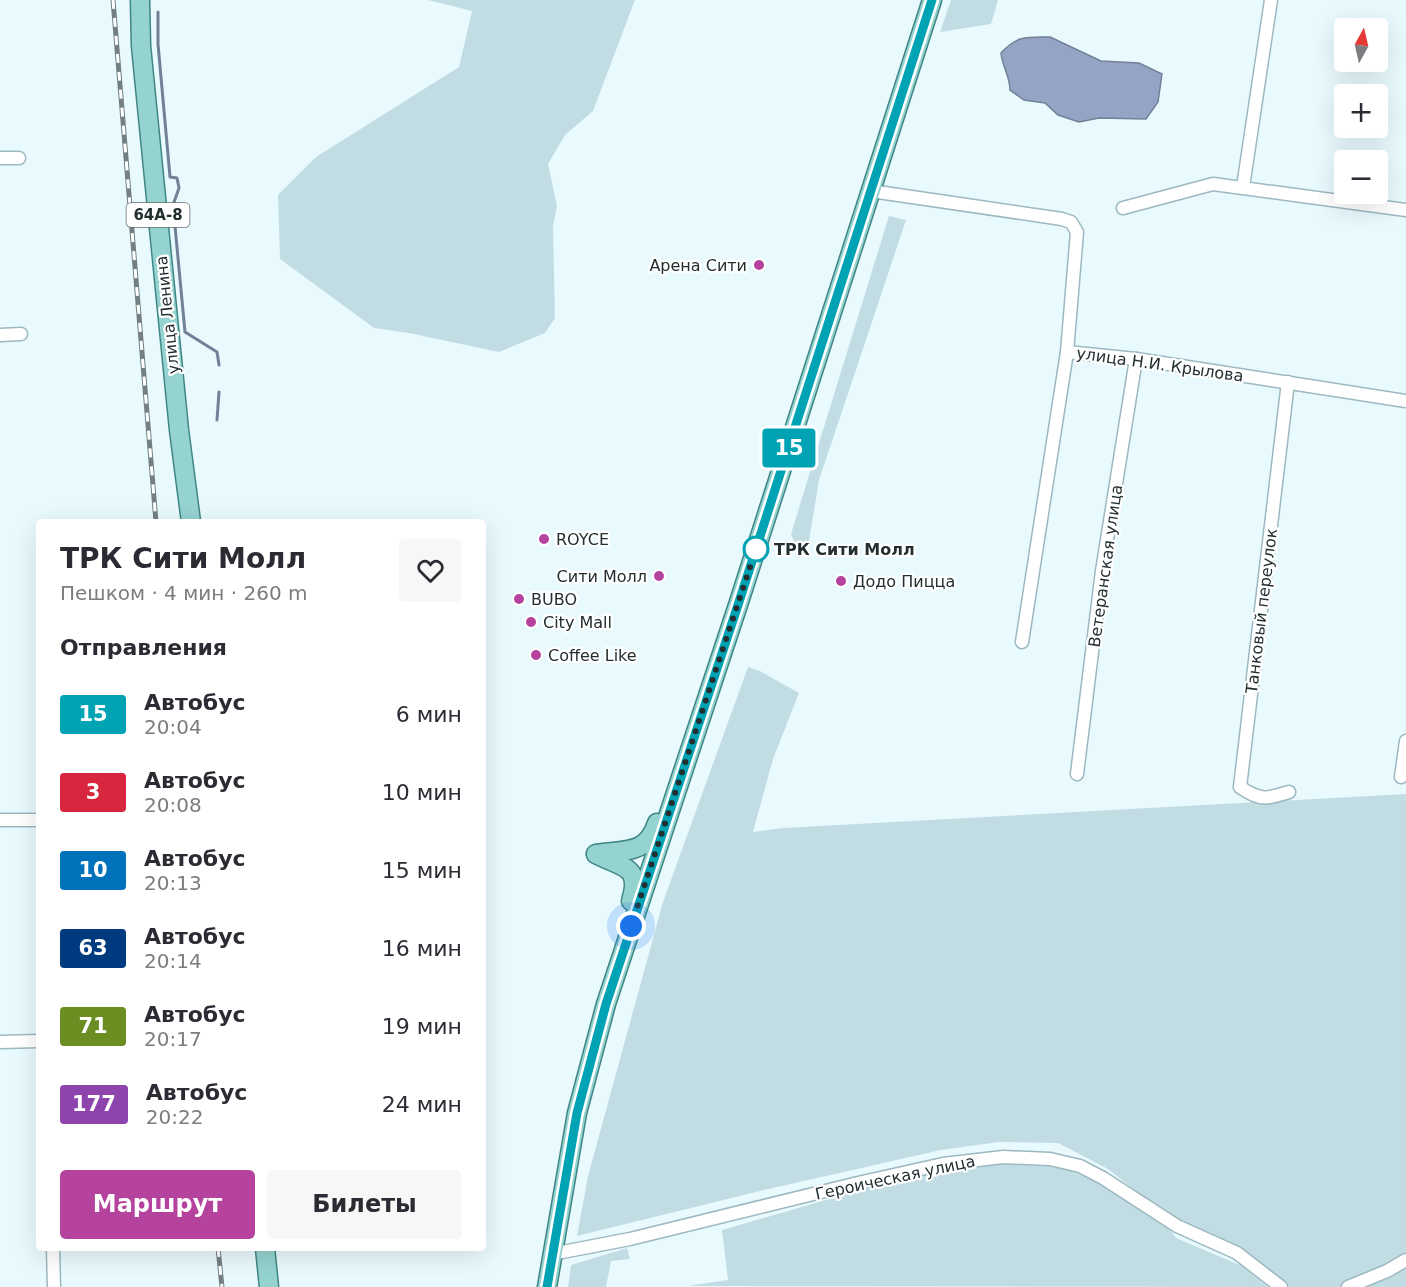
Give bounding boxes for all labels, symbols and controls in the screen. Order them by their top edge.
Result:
north arrow [1334,18,1388,72]
map controls [1334,18,1388,204]
button: + [1334,84,1388,138]
button: − [1334,150,1388,204]
road number: 64А-8 [126,203,190,227]
street label: улица Ленина [152,255,183,375]
place label: Арена Сити [649,256,747,275]
marker: Арена Сити [752,258,766,272]
street label: улица Н.И. Крылова [1075,343,1245,386]
line badge: 15 [762,428,816,468]
text: 15 [774,436,804,460]
street label: Ветеранская улица [1085,483,1126,649]
street label: Танковый переулок [1242,527,1281,696]
place label: ROYCE [556,530,609,549]
marker: ROYCE [537,532,551,546]
marker: ТРК Сити Молл [743,536,769,562]
button: heart [399,539,462,602]
place label: ТРК Сити Молл [774,540,915,559]
text: ТРК Сити Молл [60,542,306,575]
place label: Сити Молл [557,567,647,586]
marker: Сити Молл [652,569,666,583]
place label: Додо Пицца [853,572,955,591]
marker: Додо Пицца [834,574,848,588]
text: Пешком · 4 мин · 260 m [60,581,307,605]
place label: BUBO [531,590,577,609]
marker: BUBO [512,592,526,606]
place label: City Mall [543,613,612,632]
marker: City Mall [524,615,538,629]
text: Отправления [60,635,227,660]
place label: Coffee Like [548,646,637,665]
marker: Coffee Like [529,648,543,662]
text: Автобус [144,690,246,715]
text: 15 [78,702,108,726]
text: 6 мин [396,702,462,727]
text: 20:04 [144,715,202,739]
text: Автобус [144,768,246,793]
text: 3 [86,780,100,804]
text: 10 мин [382,780,462,805]
text: 20:08 [144,793,202,817]
text: Автобус [144,846,246,871]
text: 10 [78,858,108,882]
text: 15 мин [382,858,462,883]
text: 20:13 [144,871,202,895]
your location [616,911,646,941]
text: Автобус [144,924,246,949]
text: 63 [78,936,108,960]
text: 16 мин [382,936,462,961]
text: 20:14 [144,949,202,973]
text: Автобус [144,1002,246,1027]
text: 71 [78,1014,108,1038]
text: 19 мин [382,1014,462,1039]
text: 20:17 [144,1027,202,1051]
text: Автобус [146,1080,247,1105]
text: 177 [72,1092,116,1116]
text: 24 мин [382,1092,462,1117]
text: 20:22 [146,1105,203,1129]
street label: Героическая улица [813,1151,977,1204]
button: Маршрут [60,1170,255,1239]
button: Билеты [267,1170,462,1239]

